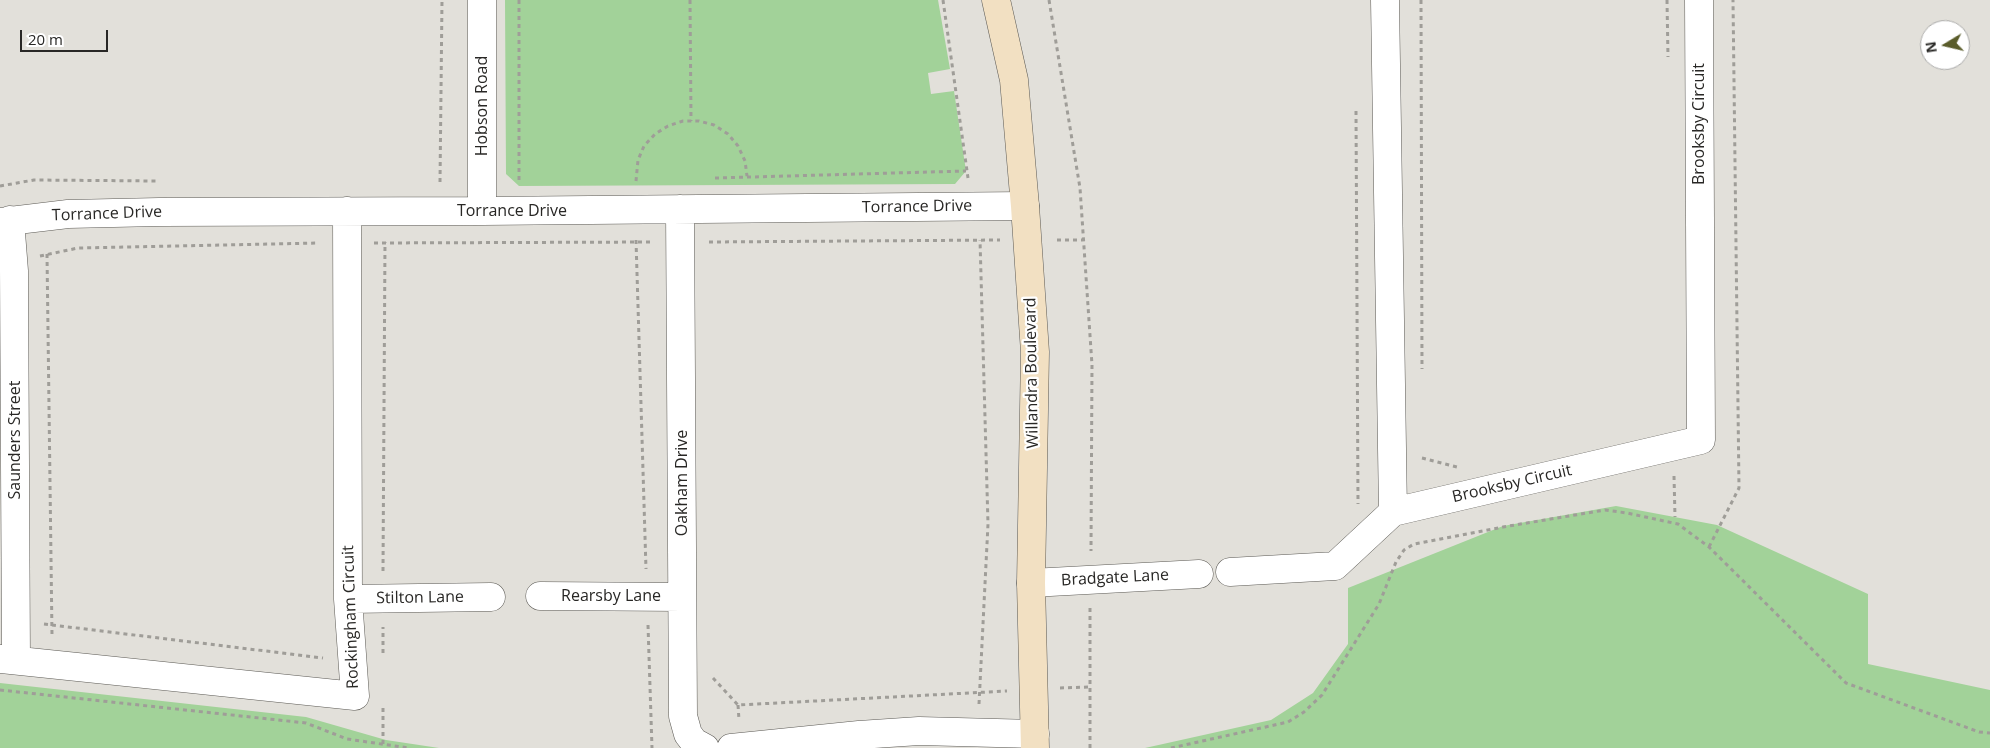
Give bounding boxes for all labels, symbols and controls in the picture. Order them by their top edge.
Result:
scale bar [22,20,110,52]
north arrow [1920,20,1970,70]
text: 20 m [28,29,63,49]
text: N [1920,40,1941,54]
street label: Hobson Road [472,56,492,156]
street label: Brooksby Circuit [1689,63,1709,185]
street label: Torrance Drive [862,196,972,218]
street label: Torrance Drive [457,201,567,221]
street label: Torrance Drive [52,202,162,226]
street label: Willandra Boulevard [1021,297,1043,449]
street label: Saunders Street [5,380,25,500]
street label: Oakham Drive [672,430,692,536]
street label: Brooksby Circuit [1450,461,1574,507]
street label: Rockingham Circuit [339,545,363,689]
street label: Bradgate Lane [1061,566,1169,590]
street label: Rearsby Lane [561,586,661,606]
street label: Stilton Lane [376,588,464,608]

